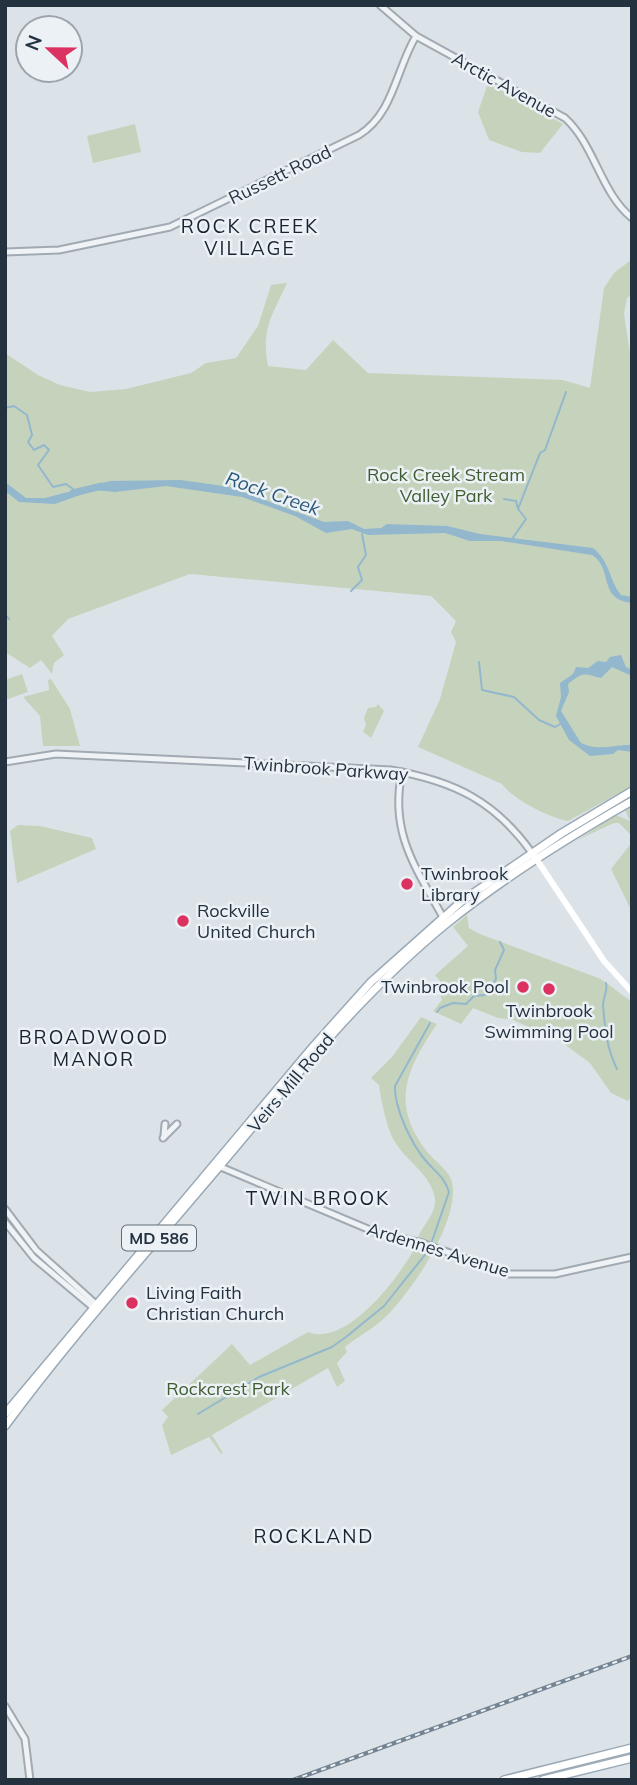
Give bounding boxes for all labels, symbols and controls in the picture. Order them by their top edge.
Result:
north arrow [14,14,84,84]
text: N [19,31,47,54]
street label: Arctic Avenue [448,47,560,123]
street label: Russett Road [225,140,335,209]
district label: ROCK CREEK VILLAGE [181,214,319,260]
park label: Rock Creek Stream Valley Park [367,463,525,507]
water label: Rock Creek [223,466,324,521]
street label: Twinbrook Parkway [243,751,410,786]
place label: Twinbrook Library [421,862,509,906]
marker: Twinbrook Library [399,876,415,892]
place label: Rockville United Church [197,899,316,943]
marker: Rockville United Church [175,913,191,929]
place label: Twinbrook Pool [381,975,509,998]
marker: Twinbrook Pool [515,979,531,995]
marker: Twinbrook Swimming Pool [541,981,557,997]
place label: Twinbrook Swimming Pool [484,999,614,1043]
district label: BROADWOOD MANOR [19,1025,169,1071]
street label: Veirs Mill Road [242,1028,339,1137]
district label: TWIN BROOK [246,1186,390,1210]
street label: Ardennes Avenue [364,1217,512,1282]
road number: MD 586 [122,1226,196,1250]
place label: Living Faith Christian Church [146,1281,284,1325]
marker: Living Faith Christian Church [124,1295,140,1311]
park label: Rockcrest Park [166,1377,290,1400]
district label: ROCKLAND [253,1524,375,1548]

